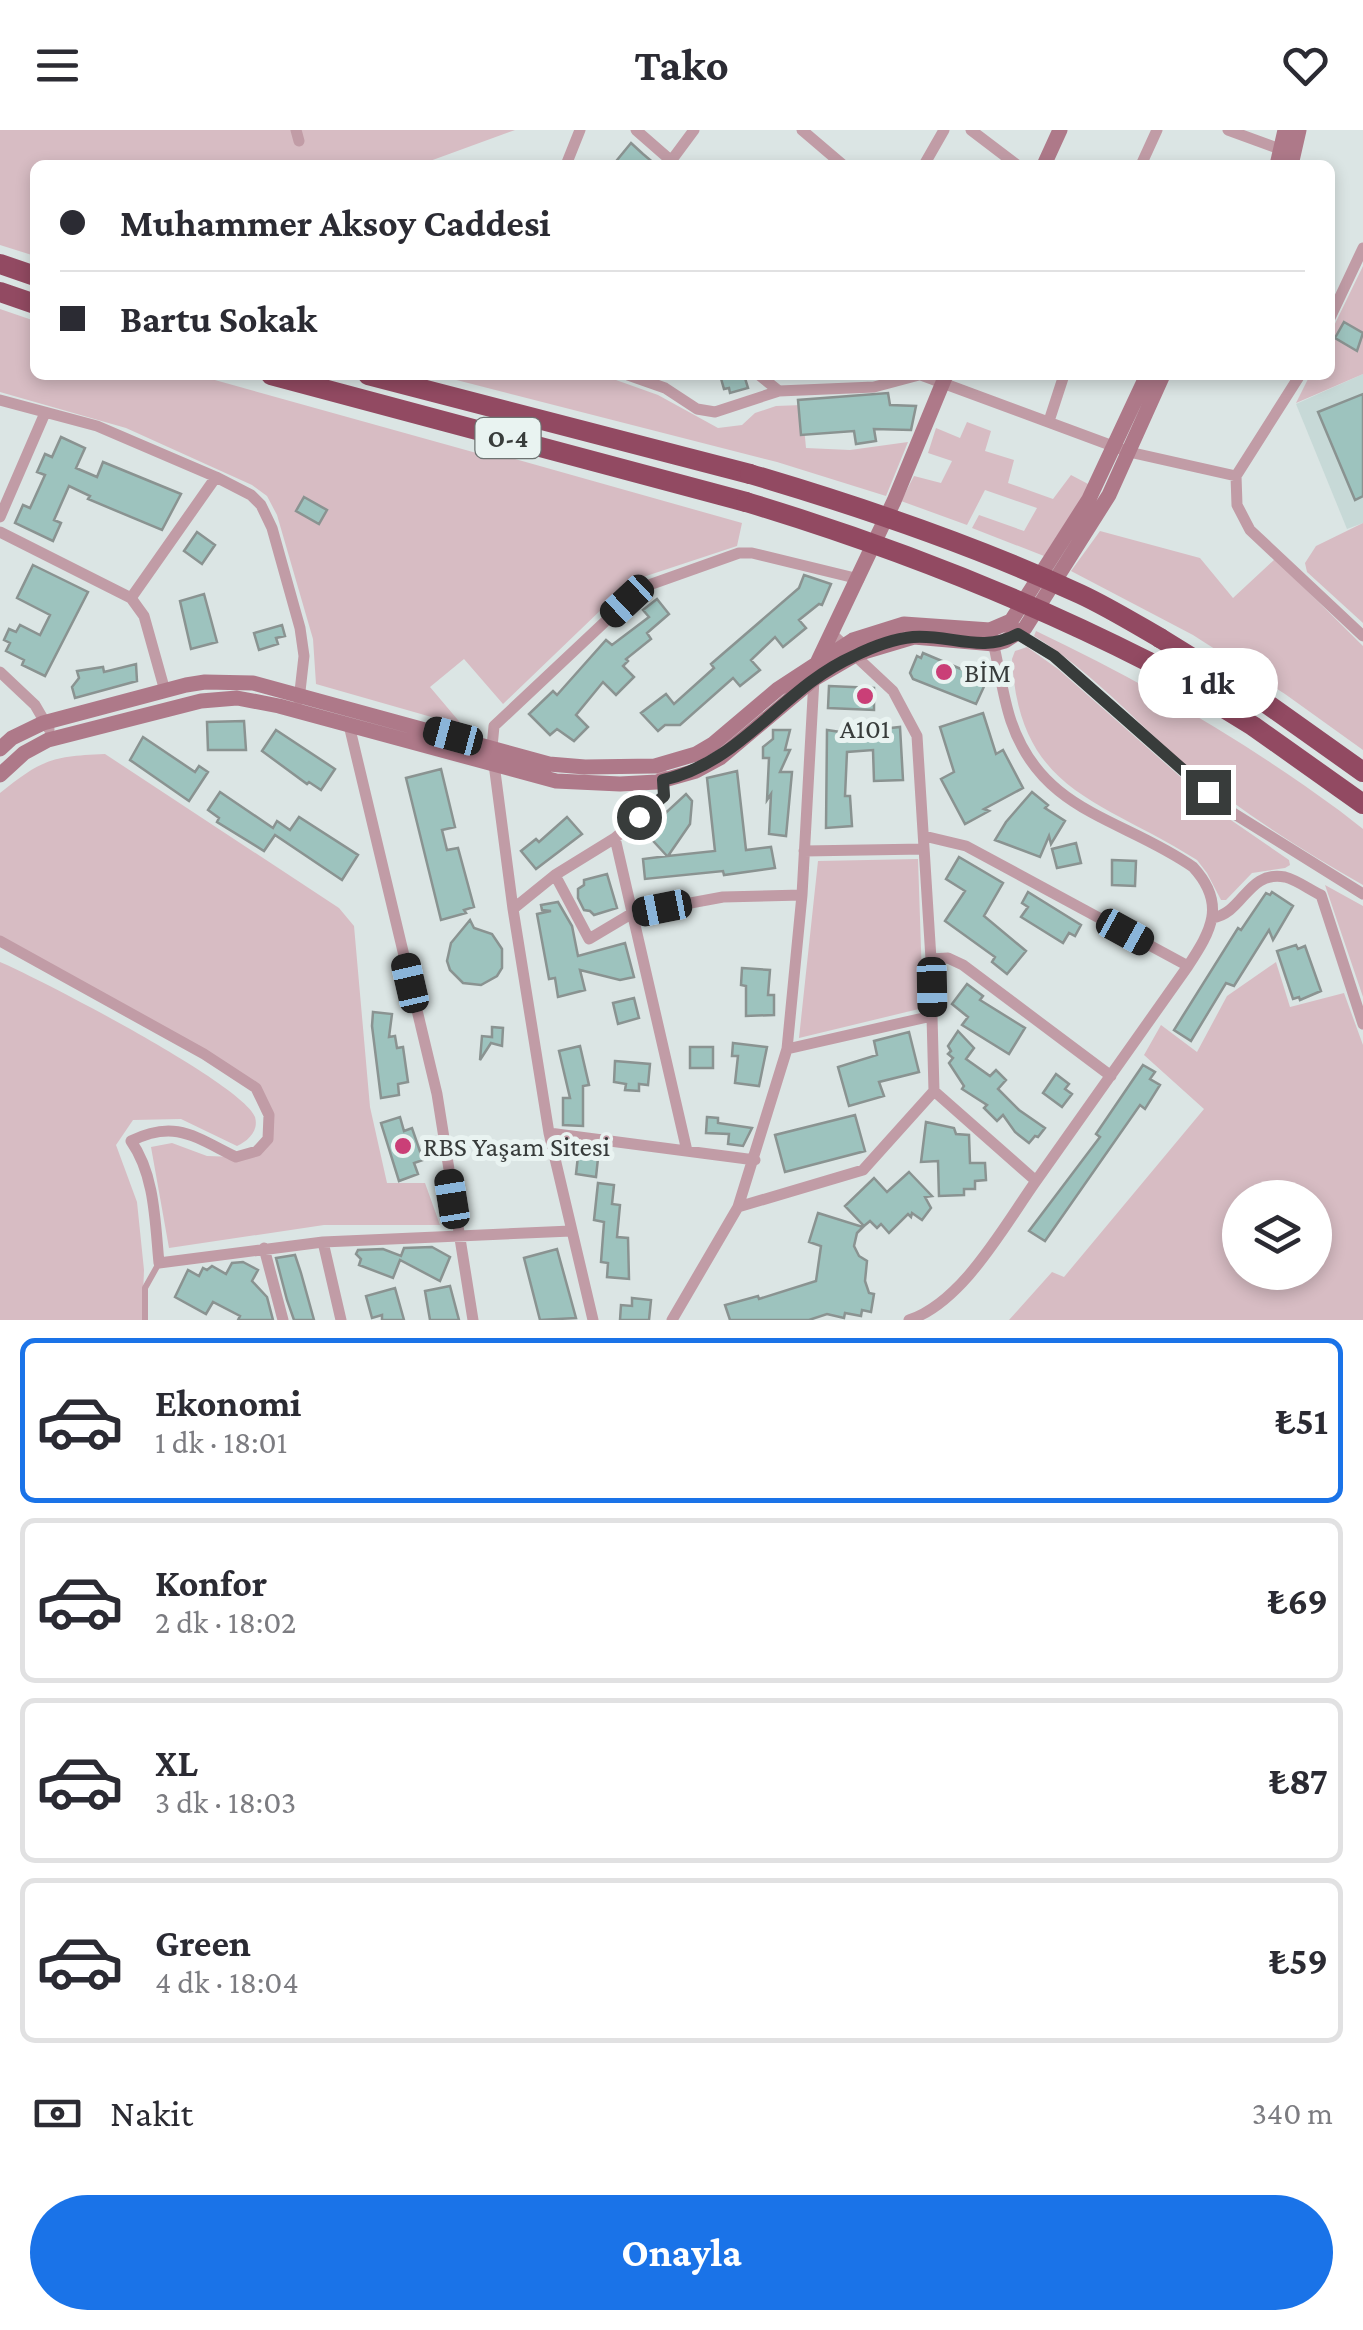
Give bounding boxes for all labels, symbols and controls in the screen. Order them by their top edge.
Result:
icon: menu [30,38,85,93]
icon: heart [1278,38,1333,93]
text: Tako [634,40,729,90]
text: Muhammer Aksoy Caddesi [120,202,550,244]
text: Bartu Sokak [120,298,317,340]
road number: O-4 [476,418,540,458]
car [595,570,659,632]
callout: 1 dk [1138,647,1278,717]
place label: BİM [964,657,1011,688]
marker: BİM [933,661,955,683]
text: 1 dk [1182,665,1235,701]
marker: A101 [854,685,876,707]
place label: A101 [840,713,890,744]
car [420,714,486,758]
route end [1186,770,1231,815]
route start [617,795,662,840]
car [630,888,694,928]
car [1091,904,1159,960]
car [389,950,431,1016]
car [916,957,948,1017]
place label: RBS Yaşam Sitesi [423,1131,610,1162]
marker: RBS Yaşam Sitesi [392,1135,414,1157]
car [432,1167,472,1231]
map controls [1222,1180,1332,1290]
button: layers [1222,1180,1332,1290]
icon: car [35,1376,125,1466]
text: Ekonomi [155,1382,301,1424]
text: ₺51 [1275,1400,1328,1442]
text: 1 dk · 18:01 [155,1424,287,1460]
icon: car [35,1556,125,1646]
text: Konfor [155,1562,267,1604]
text: ₺69 [1268,1580,1328,1622]
text: 2 dk · 18:02 [155,1604,296,1640]
icon: car [35,1736,125,1826]
text: XL [155,1742,198,1784]
text: ₺87 [1269,1760,1328,1802]
text: 3 dk · 18:03 [155,1784,296,1820]
icon: car [35,1916,125,2006]
text: Green [155,1922,251,1964]
text: ₺59 [1269,1940,1328,1982]
text: 4 dk · 18:04 [155,1964,299,2000]
icon: cash [30,2086,85,2141]
text: Nakit [110,2092,193,2134]
text: 340 m [1252,2095,1333,2131]
button: Onayla [30,2195,1333,2310]

